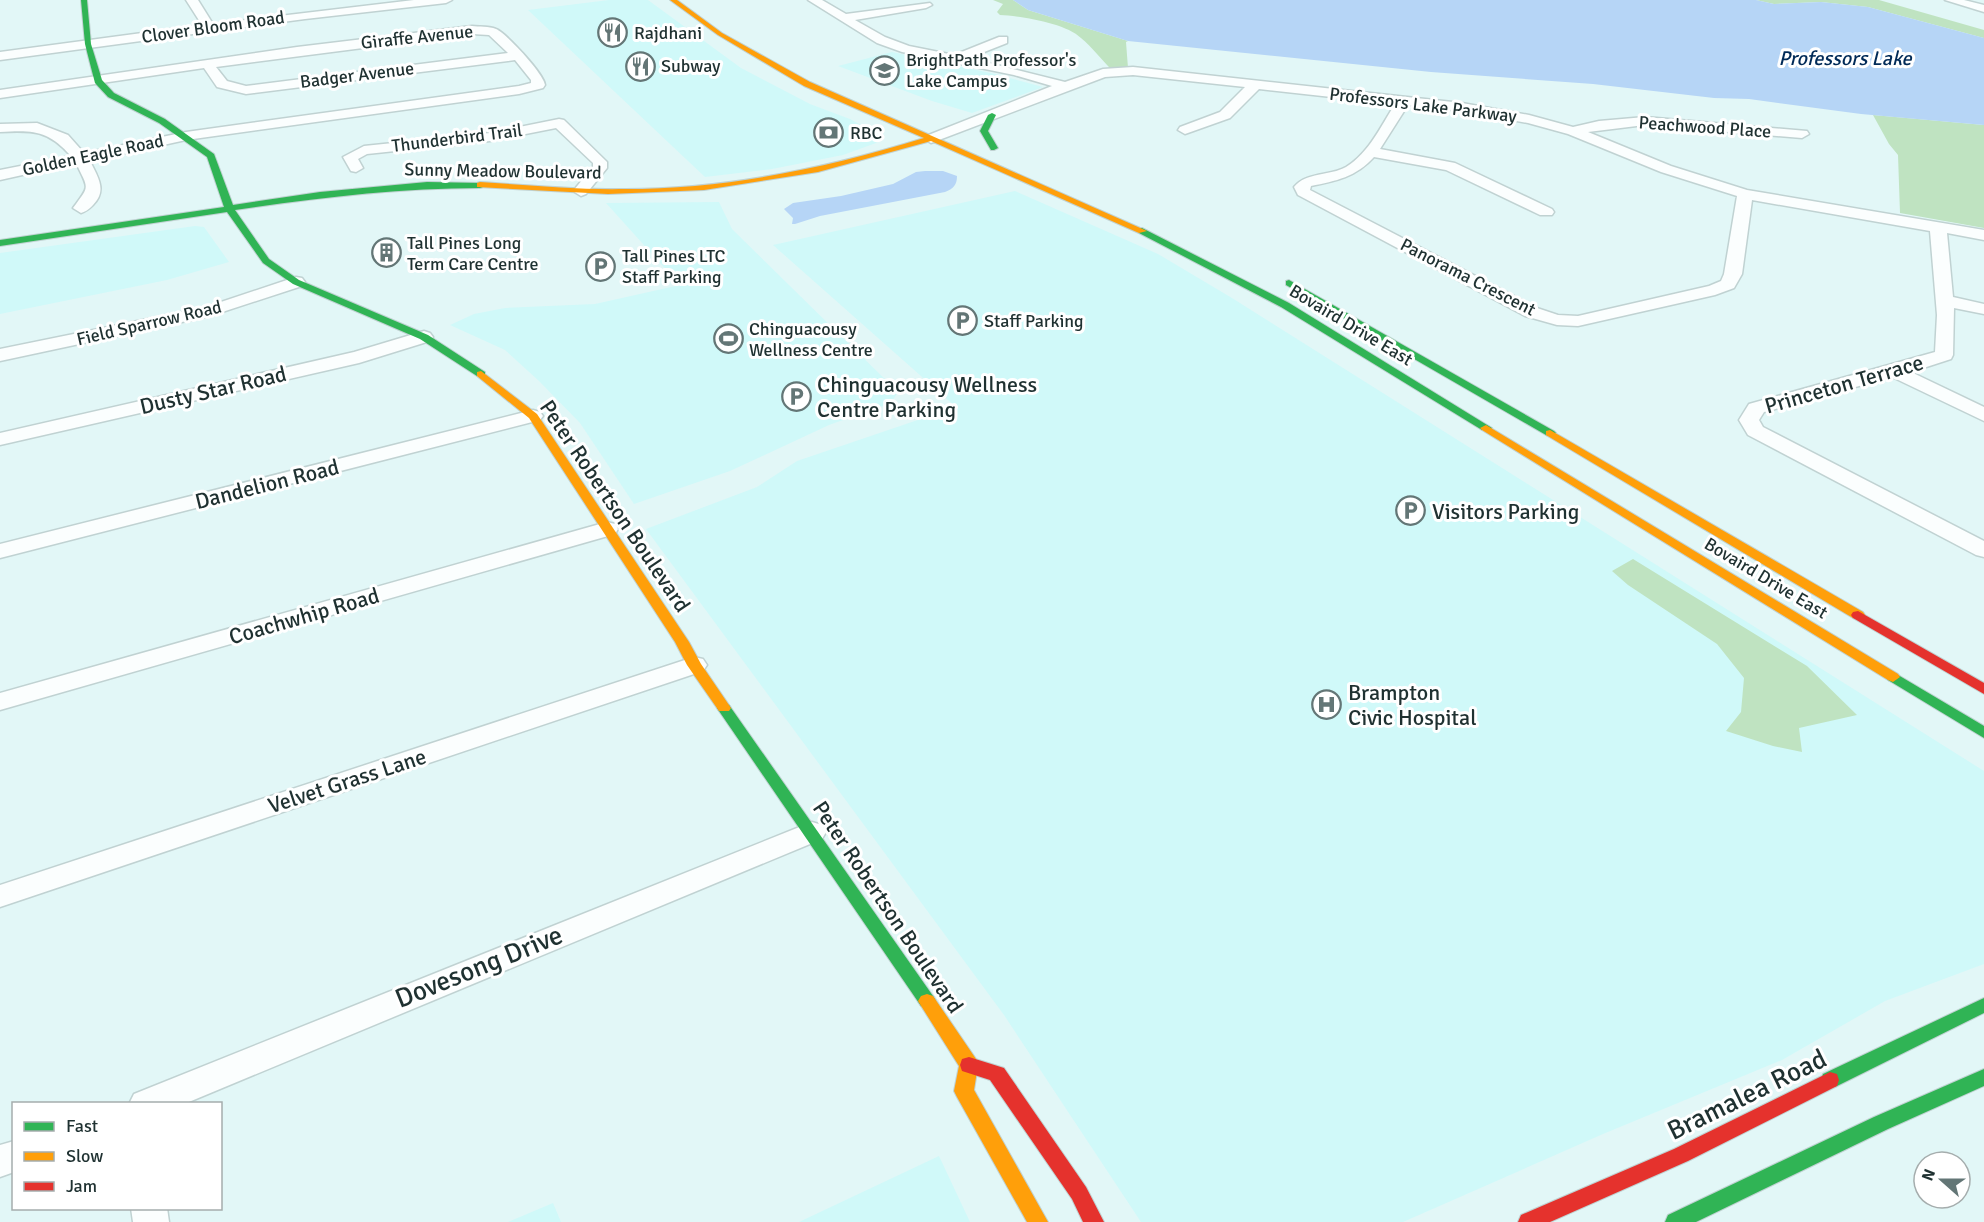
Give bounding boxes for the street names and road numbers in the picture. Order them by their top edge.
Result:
street label: Clover Bloom Road [140,6,286,48]
street label: Giraffe Avenue [360,20,474,54]
street label: Badger Avenue [299,57,415,93]
street label: Professors Lake Parkway [1328,83,1519,127]
street label: Peachwood Place [1638,111,1772,143]
street label: Thunderbird Trail [390,119,524,157]
street label: Golden Eagle Road [20,129,166,181]
street label: Sunny Meadow Boulevard [404,158,602,184]
street label: Panorama Crescent [1397,233,1539,321]
street label: Bovaird Drive East [1285,280,1417,370]
street label: Field Sparrow Road [74,296,224,350]
street label: Princeton Terrace [1761,348,1927,420]
street label: Dusty Star Road [137,360,289,420]
street label: Peter Robertson Boulevard [534,395,696,617]
street label: Dandelion Road [192,453,342,515]
street label: Bovaird Drive East [1700,533,1832,623]
street label: Coachwhip Road [226,582,382,650]
street label: Velvet Grass Lane [264,743,430,819]
street label: Peter Robertson Boulevard [807,796,969,1018]
street label: Dovesong Drive [390,918,568,1016]
street label: Bramalea Road [1662,1042,1832,1148]

